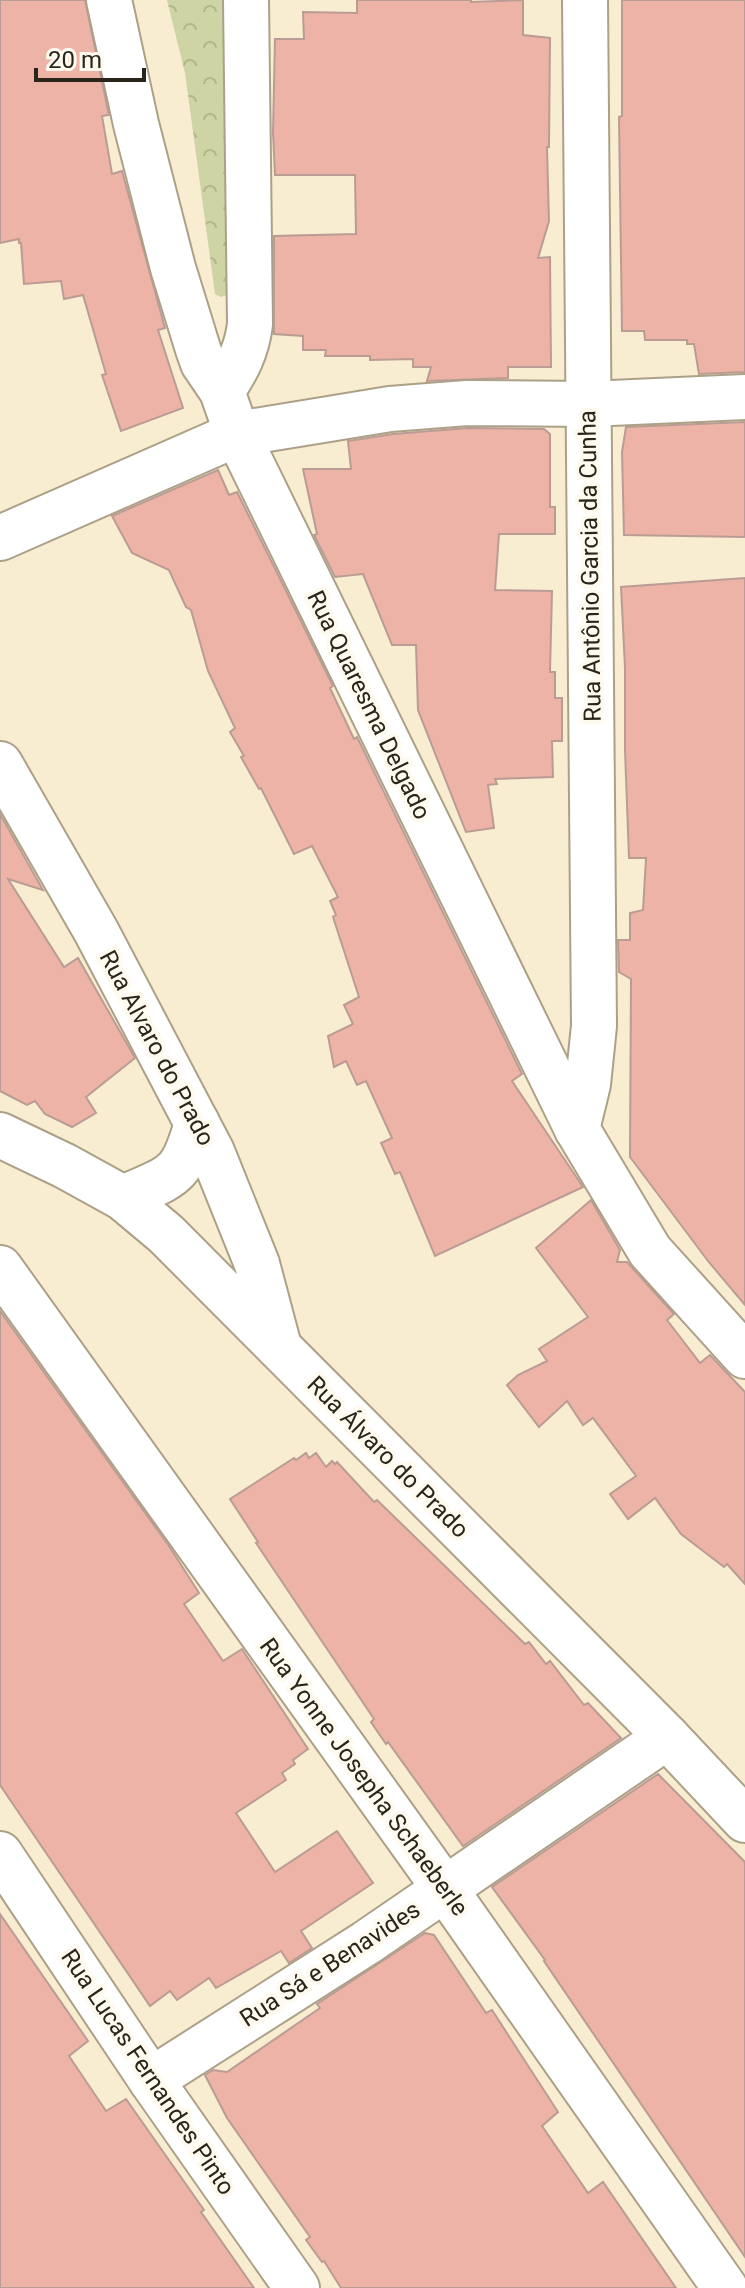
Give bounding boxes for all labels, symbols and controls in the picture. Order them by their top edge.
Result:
scale bar [36,32,144,82]
text: 20 m [48,46,102,74]
street label: Rua Antônio Garcia da Cunha [573,410,607,722]
street label: Rua Quaresma Delgado [301,586,437,824]
street label: Rua Alvaro do Prado [94,946,220,1150]
street label: Rua Álvaro do Prado [301,1370,475,1544]
street label: Rua Yonne Josepha Schaeberle [254,1633,474,1921]
street label: Rua Sá e Benavides [235,1895,425,2033]
street label: Rua Lucas Fernandes Pinto [55,1944,241,2200]

